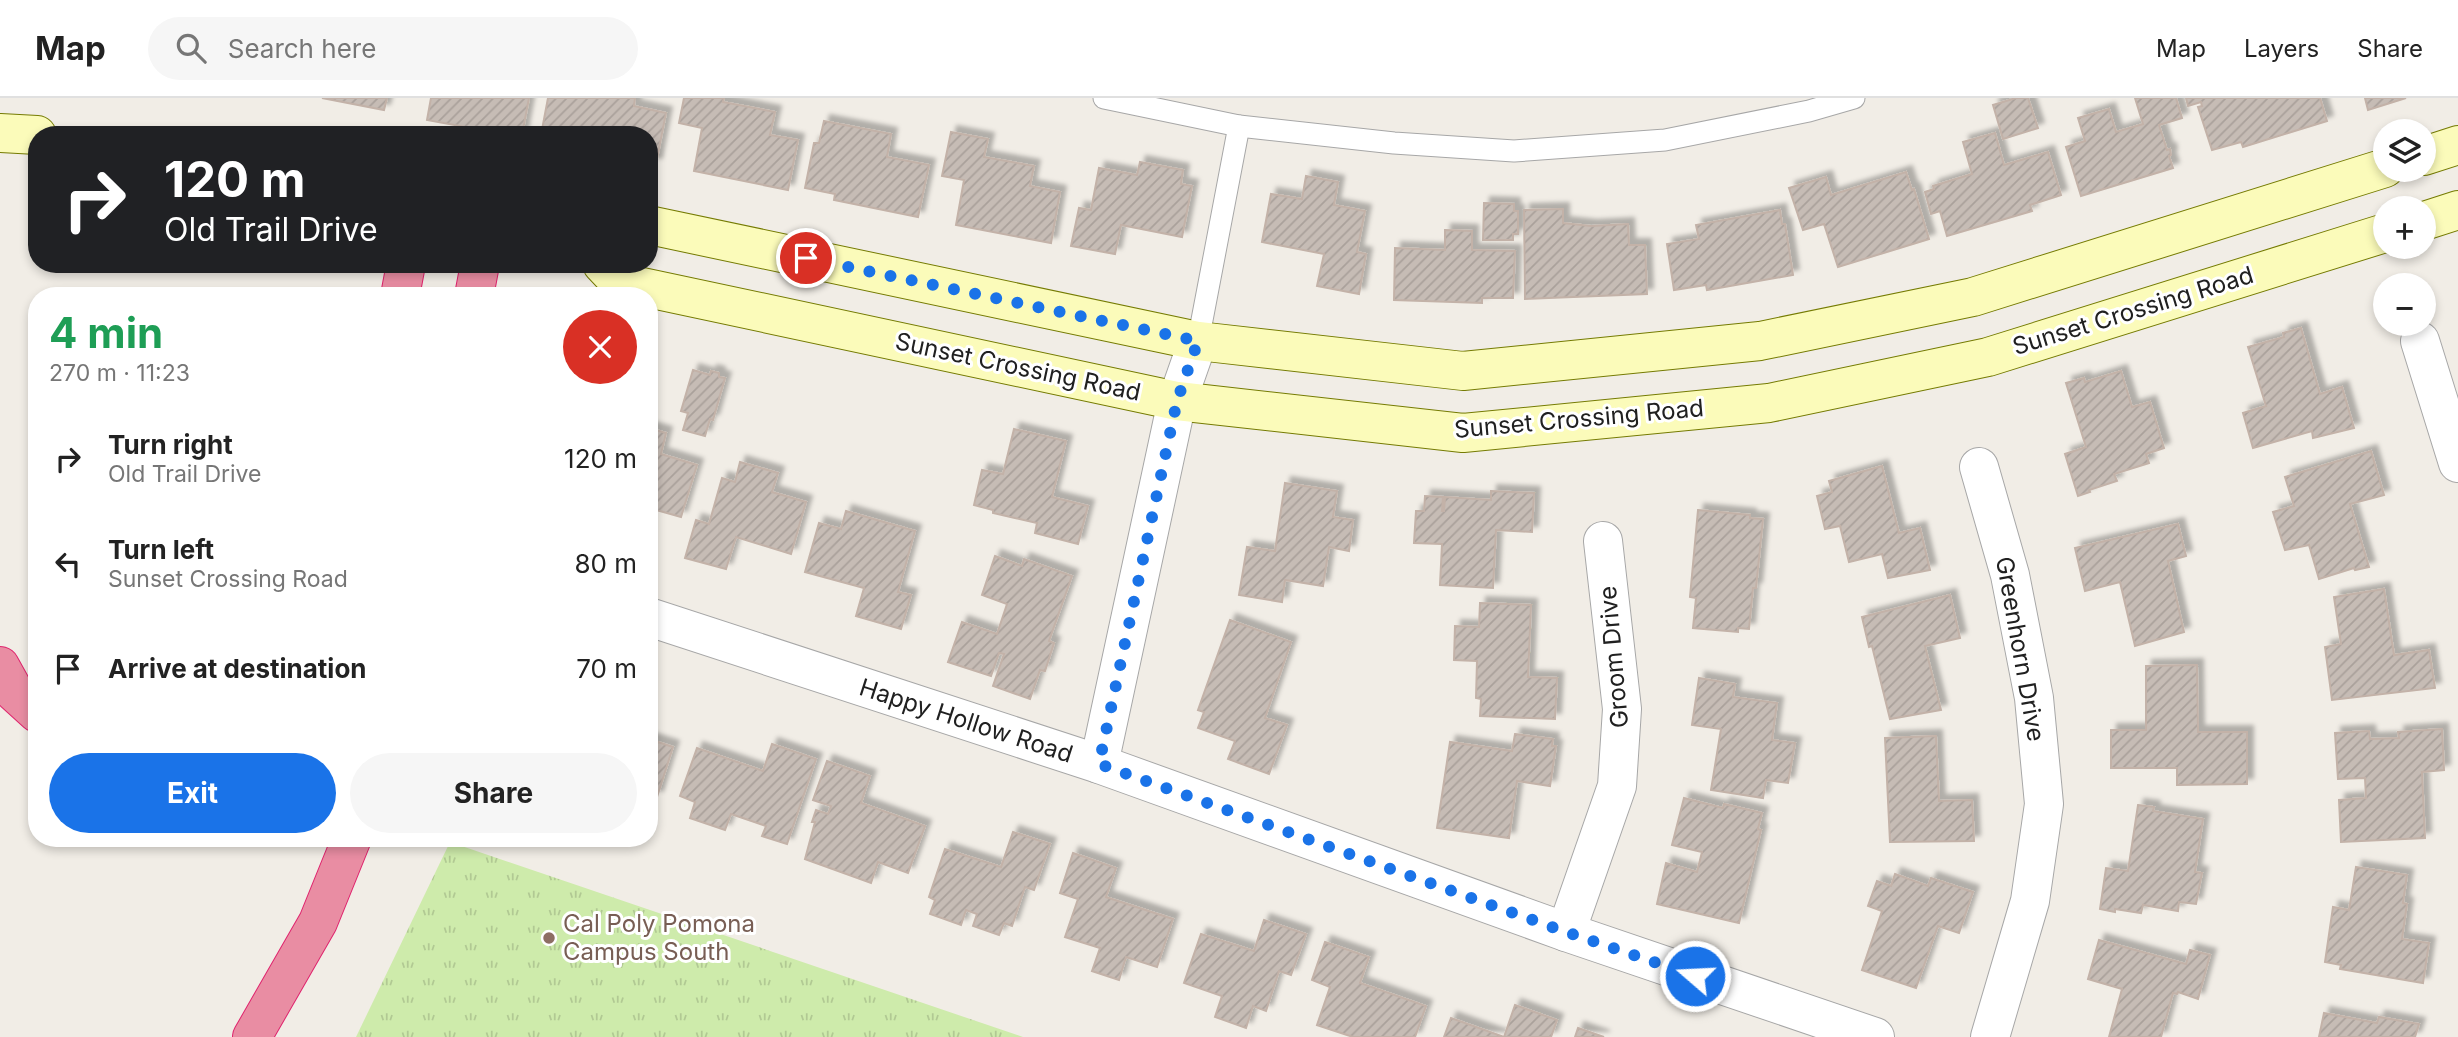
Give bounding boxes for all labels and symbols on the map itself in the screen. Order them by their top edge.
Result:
pin [776,228,836,288]
street label: Sunset Crossing Road [2009,260,2257,361]
street label: Sunset Crossing Road [893,326,1144,407]
street label: Sunset Crossing Road [1453,393,1705,444]
street label: Greenhorn Drive [1990,554,2051,744]
street label: Groom Drive [1593,585,1634,729]
street label: Happy Hollow Road [856,672,1076,769]
place label: Cal Poly Pomona Campus South [563,909,755,966]
marker: Cal Poly Pomona Campus South [541,930,557,946]
position arrow [1658,939,1732,1013]

